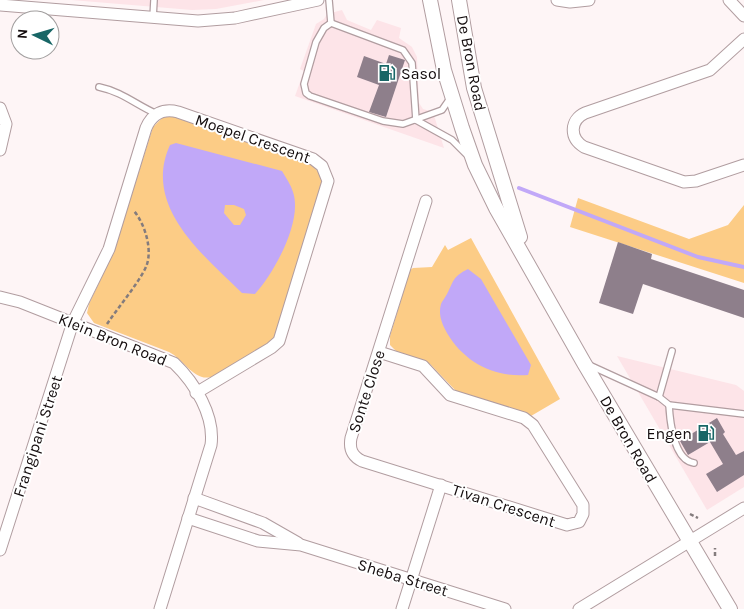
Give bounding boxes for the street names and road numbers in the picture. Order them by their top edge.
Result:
street label: De Bron Road [453,14,490,113]
street label: Moepel Crescent [193,110,313,167]
street label: Klein Bron Road [56,309,170,370]
street label: Sonte Close [344,347,389,435]
street label: Frangipani Street [9,373,66,499]
street label: De Bron Road [596,392,661,486]
street label: Tivan Crescent [450,480,558,531]
street label: Sheba Street [355,555,450,600]

